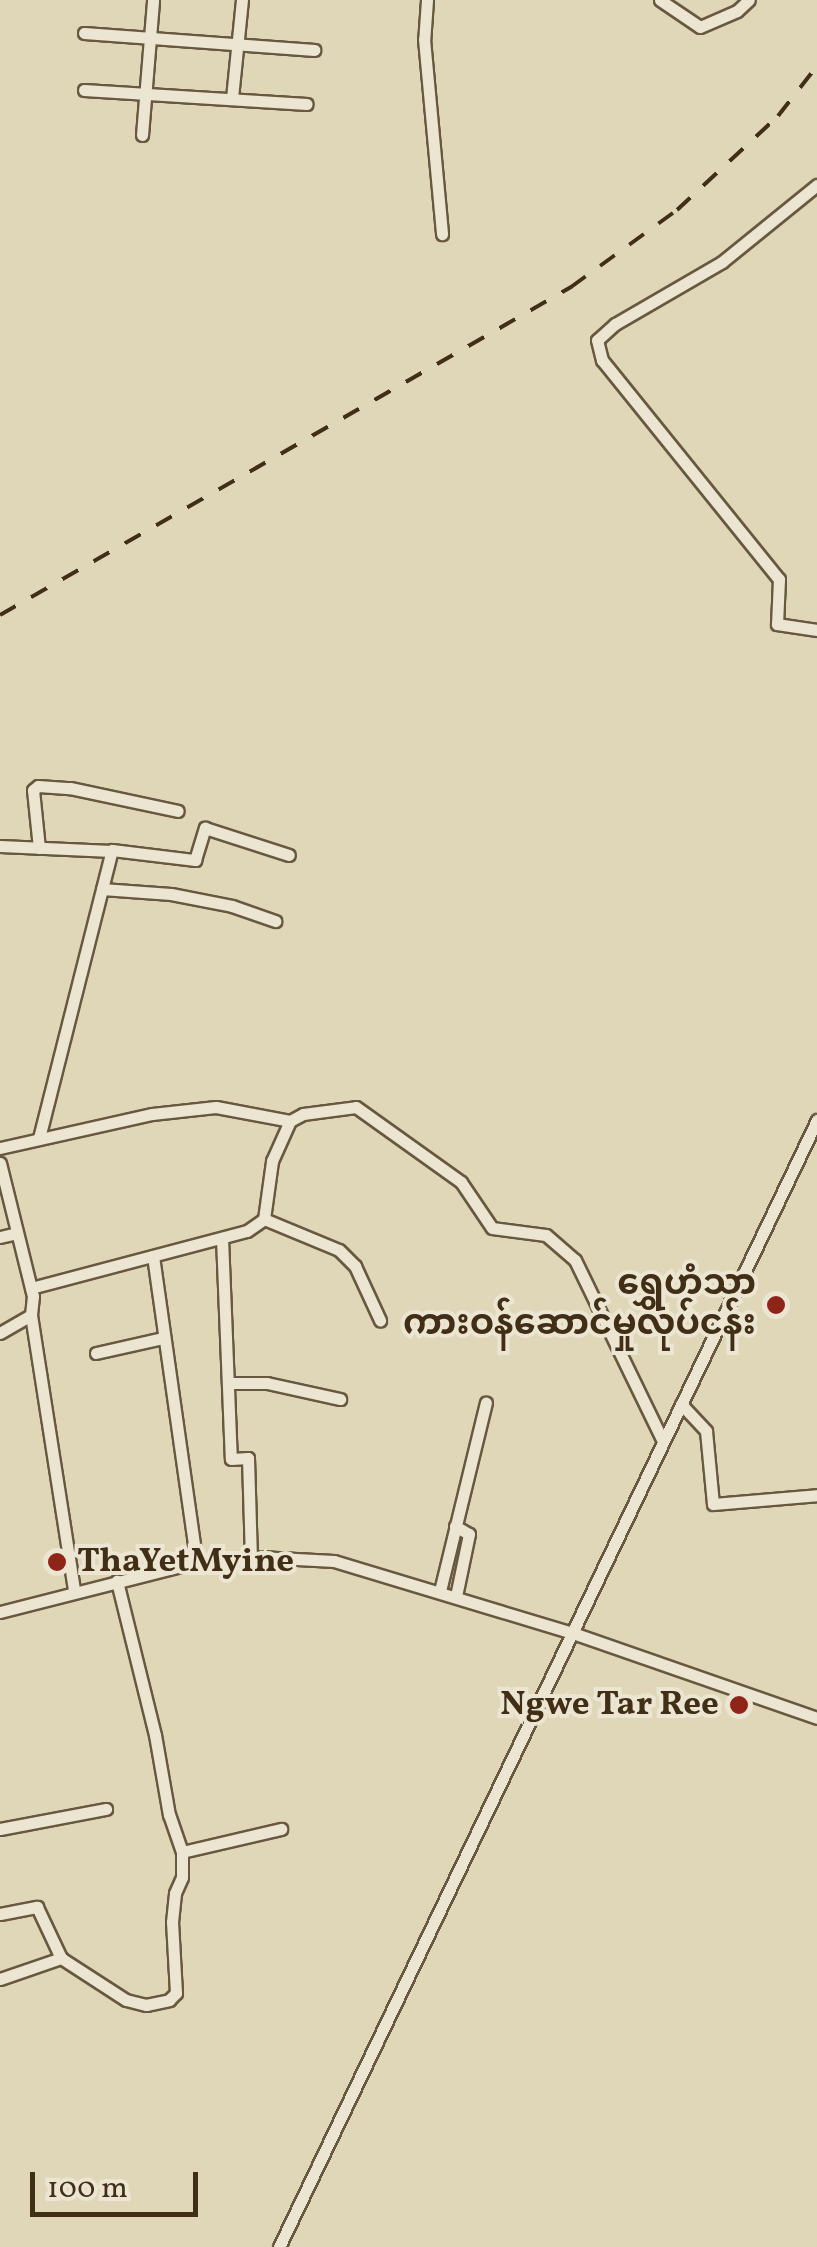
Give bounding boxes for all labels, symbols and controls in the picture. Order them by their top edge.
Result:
place label: ရွှေဟံသာ ကားဝန်ဆောင်မှုလုပ်ငန်း [403,1264,756,1346]
marker: ရွှေဟံသာ ကားဝန်ဆောင်မှုလုပ်ငန်း [765,1294,787,1316]
place label: ThaYetMyine [77,1541,294,1583]
marker: ThaYetMyine [46,1551,68,1573]
place label: Ngwe Tar Ree [500,1684,719,1726]
marker: Ngwe Tar Ree [728,1694,750,1716]
scale bar [35,2152,202,2214]
text: 100 m [47,2168,128,2210]

